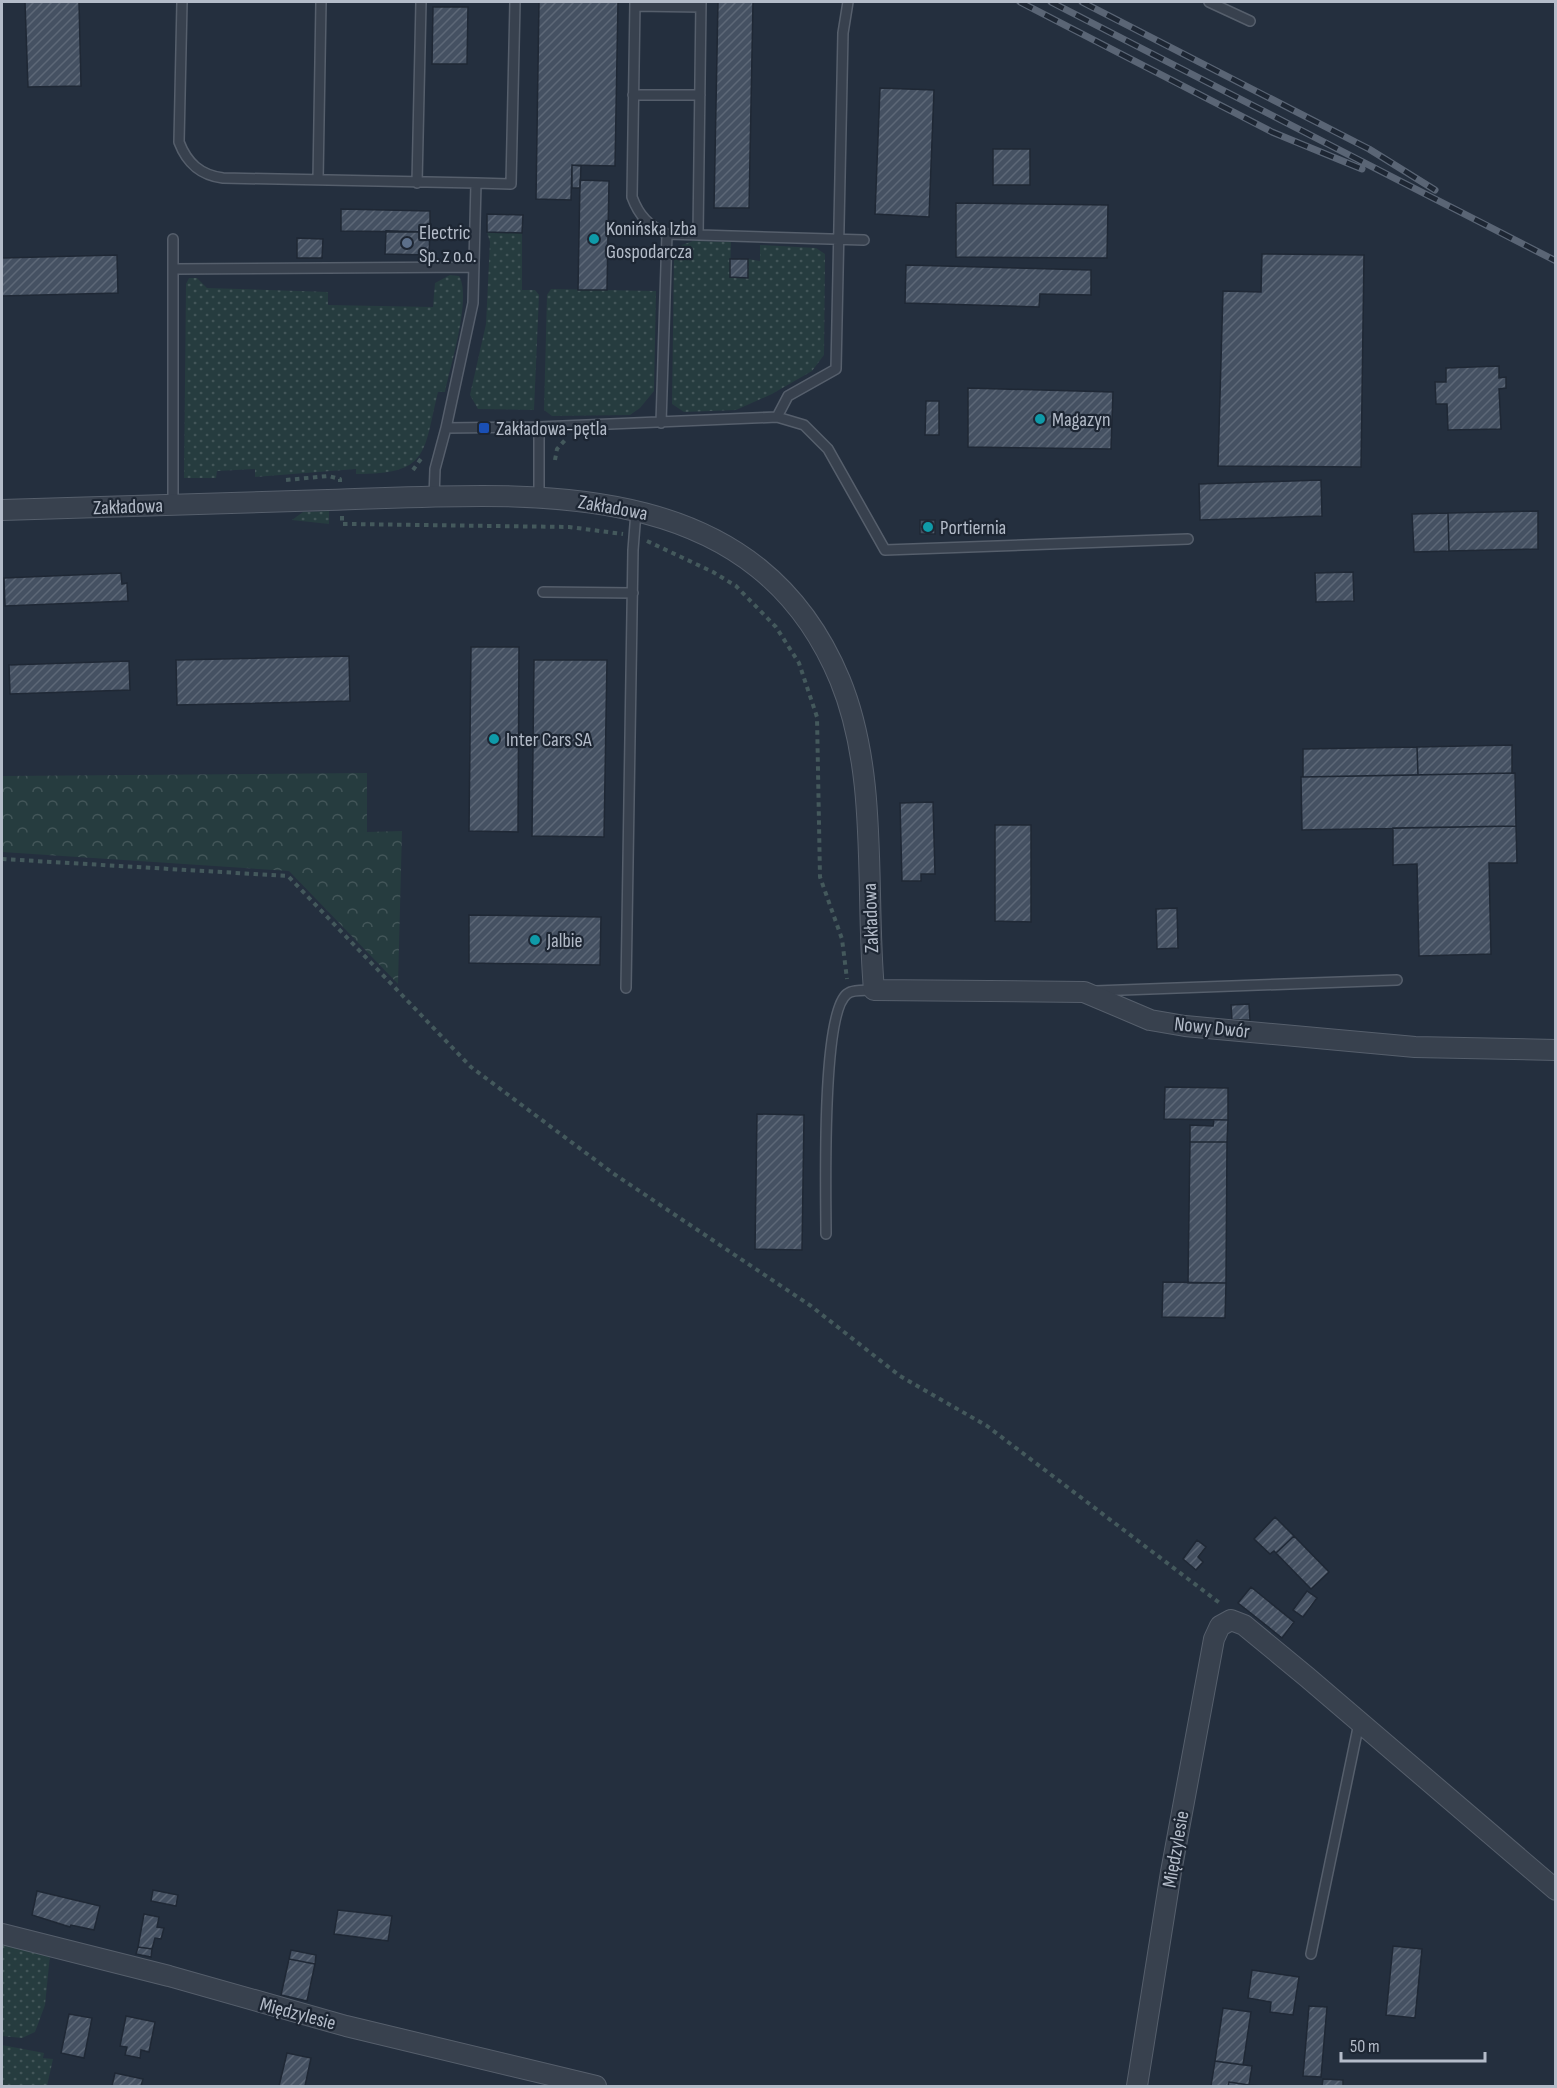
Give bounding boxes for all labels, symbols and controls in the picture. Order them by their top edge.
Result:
place label: Konińska Izba Gospodarcza [606,217,697,264]
place label: Electric Sp. z o.o. [419,221,477,268]
marker: Konińska Izba Gospodarcza [587,232,601,246]
marker: Electric Sp. z o.o. [400,236,414,250]
place label: Magazyn [1052,408,1111,432]
marker: Magazyn [1033,412,1047,426]
place label: Zakładowa-pętla [496,417,607,441]
marker: Zakładowa-pętla [477,421,491,435]
street label: Zakładowa [576,490,649,526]
street label: Zakładowa [93,494,163,520]
place label: Portiernia [940,516,1006,540]
marker: Portiernia [921,520,935,534]
place label: Inter Cars SA [506,728,592,752]
marker: Inter Cars SA [487,732,501,746]
street label: Zakładowa [858,883,884,953]
place label: Jalbie [546,929,583,953]
marker: Jalbie [528,933,542,947]
street label: Nowy Dwór [1173,1012,1251,1044]
street label: Międzylesie [1157,1809,1195,1890]
street label: Międzylesie [257,1992,338,2036]
scale bar [1341,2025,1485,2063]
text: 50 m [1350,2036,1380,2057]

